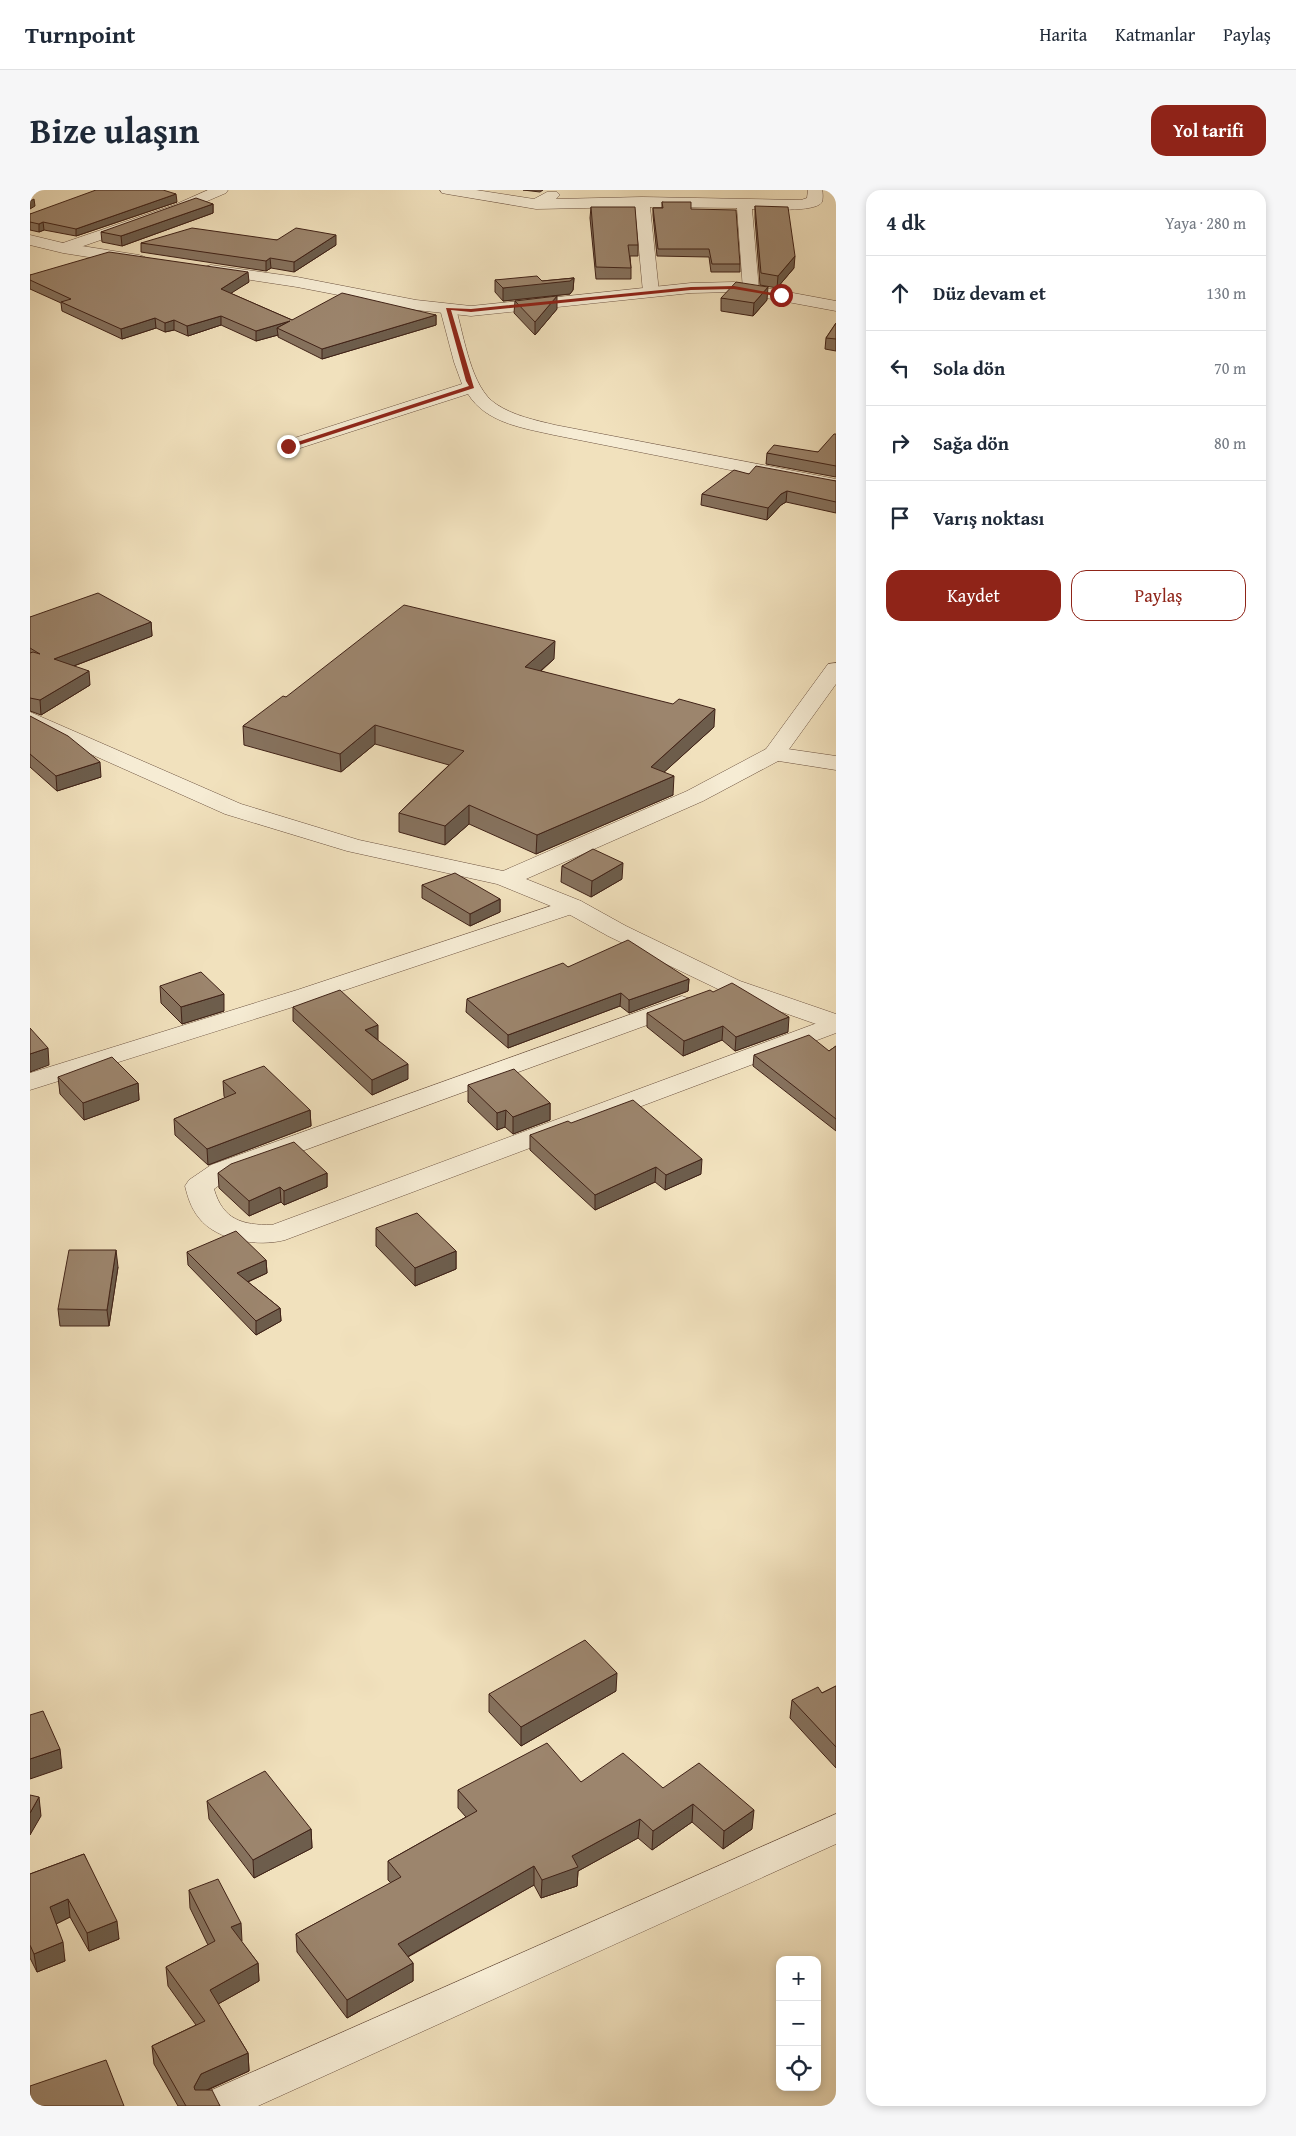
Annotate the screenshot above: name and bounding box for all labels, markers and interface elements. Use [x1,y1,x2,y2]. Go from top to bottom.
text: Turnpoint [25,17,135,52]
text: Harita [1040,21,1087,48]
text: Katmanlar [1115,21,1195,48]
text: Paylaş [1223,21,1271,48]
text: Bize ulaşın [30,105,200,156]
button: Yol tarifi [1151,105,1266,156]
text: 4 dk [886,207,926,238]
text: Yaya · 280 m [1165,211,1246,235]
icon: ahead [886,279,914,307]
text: Düz devam et [933,279,1046,307]
text: 130 m [1206,281,1246,305]
route start [770,284,793,307]
icon: left [886,354,914,382]
text: Sola dön [933,354,1005,382]
text: 70 m [1214,356,1246,380]
icon: right [886,429,914,457]
text: Sağa dön [933,429,1009,457]
text: 80 m [1214,431,1246,455]
route end [277,435,300,458]
icon: arrive [886,504,914,532]
text: Varış noktası [933,504,1044,532]
button: Kaydet [886,570,1061,621]
button: Paylaş [1071,570,1246,621]
map controls [776,1956,821,2091]
button: + [776,1956,821,2001]
button: − [776,2001,821,2046]
button: locate [776,2046,821,2091]

